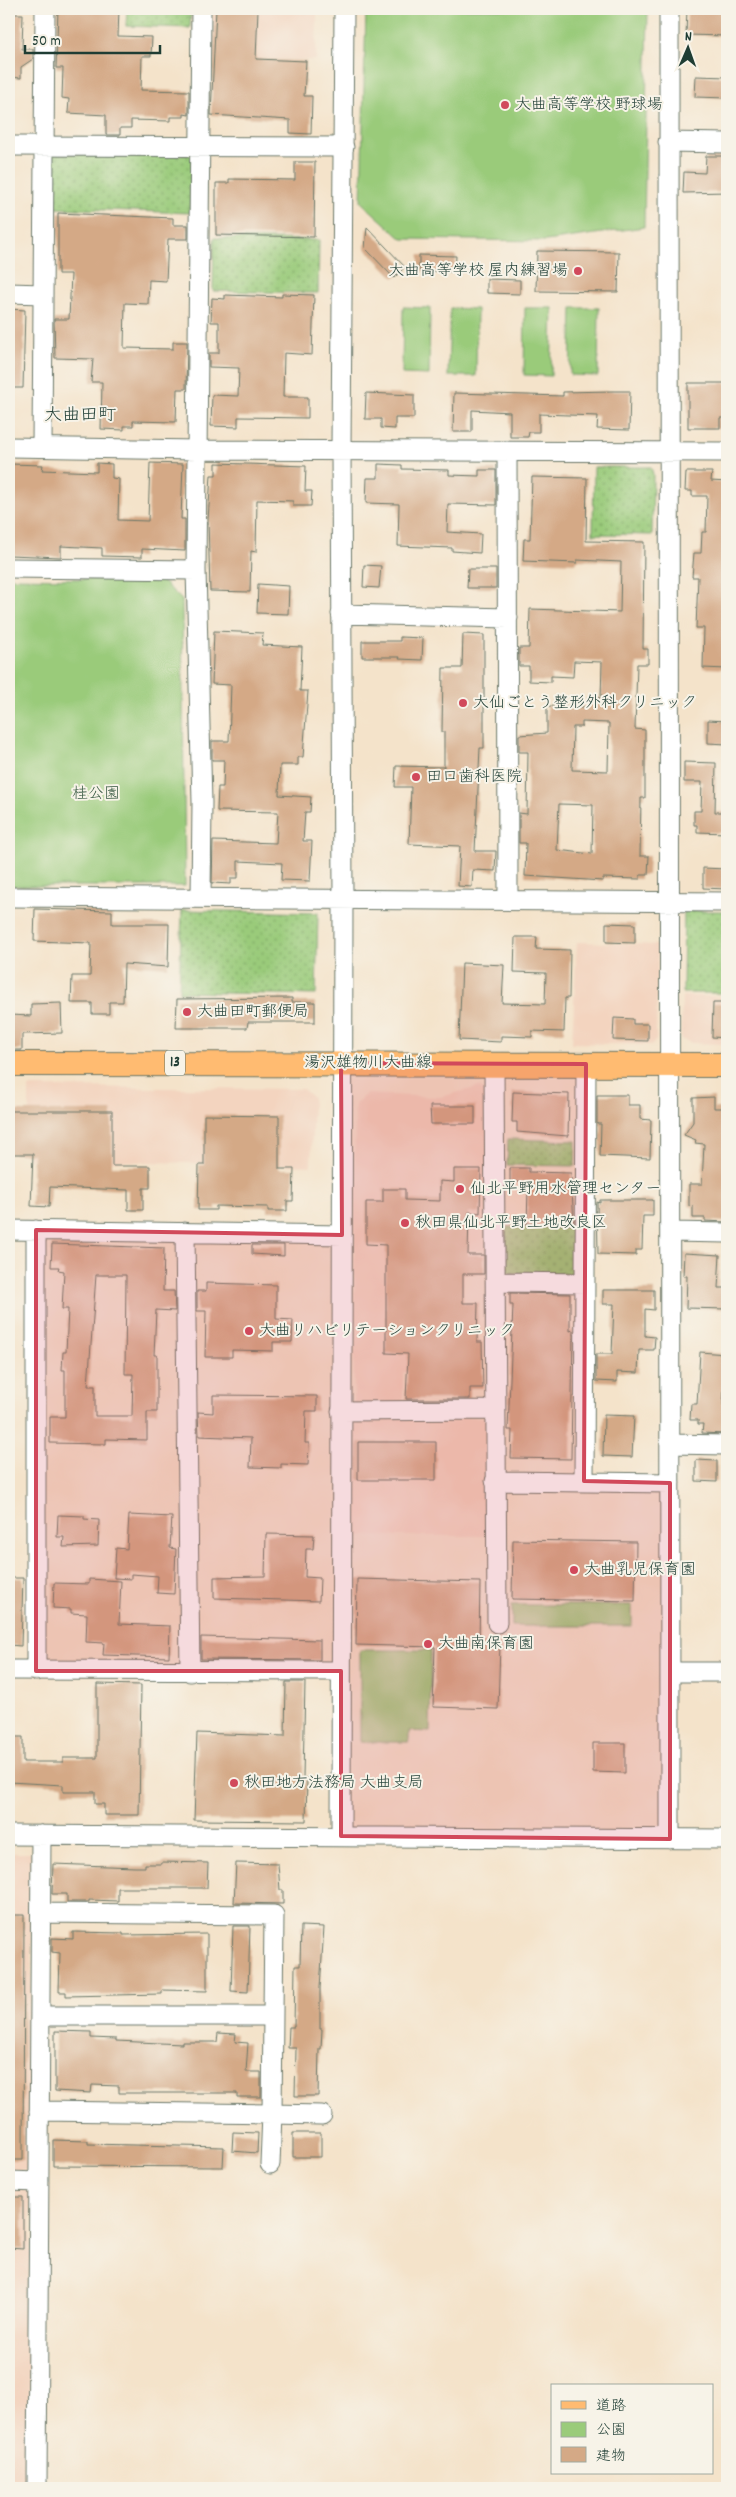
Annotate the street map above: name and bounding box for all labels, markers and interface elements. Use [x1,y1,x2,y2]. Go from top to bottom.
scale bar [25,22,160,54]
north arrow [664,22,714,72]
text: N [685,27,692,47]
text: 50 m [32,31,61,53]
place label: 大曲高等学校 野球場 [515,94,663,117]
marker: 大曲高等学校 野球場 [499,99,511,111]
place label: 大曲高等学校 屋内練習場 [388,260,568,283]
marker: 大曲高等学校 屋内練習場 [572,265,584,277]
district label: 大曲田町 [44,404,116,429]
place label: 大仙ごとう整形外科クリニック [473,692,697,715]
marker: 大仙ごとう整形外科クリニック [457,697,469,709]
place label: 田口歯科医院 [426,766,522,789]
marker: 田口歯科医院 [410,771,422,783]
park label: 桂公園 [72,783,120,806]
place label: 大曲田町郵便局 [197,1001,309,1024]
marker: 大曲田町郵便局 [181,1006,193,1018]
road number: 13 [165,1050,185,1076]
street label: 湯沢雄物川大曲線 [304,1052,432,1075]
place label: 仙北平野用水管理センター [470,1178,661,1201]
marker: 仙北平野用水管理センター [454,1183,466,1195]
place label: 秋田県仙北平野土地改良区 [415,1212,607,1235]
marker: 秋田県仙北平野土地改良区 [399,1217,411,1229]
place label: 大曲リハビリテーションクリニック [259,1320,515,1343]
marker: 大曲リハビリテーションクリニック [243,1325,255,1337]
place label: 大曲乳児保育園 [584,1559,696,1582]
marker: 大曲乳児保育園 [568,1564,580,1576]
place label: 大曲南保育園 [438,1633,534,1656]
marker: 大曲南保育園 [422,1638,434,1650]
place label: 秋田地方法務局 大曲支局 [244,1772,424,1795]
marker: 秋田地方法務局 大曲支局 [228,1777,240,1789]
legend [551,2384,714,2474]
text: 道路 [596,2396,626,2418]
text: 公園 [596,2420,626,2442]
text: 建物 [596,2446,626,2468]

